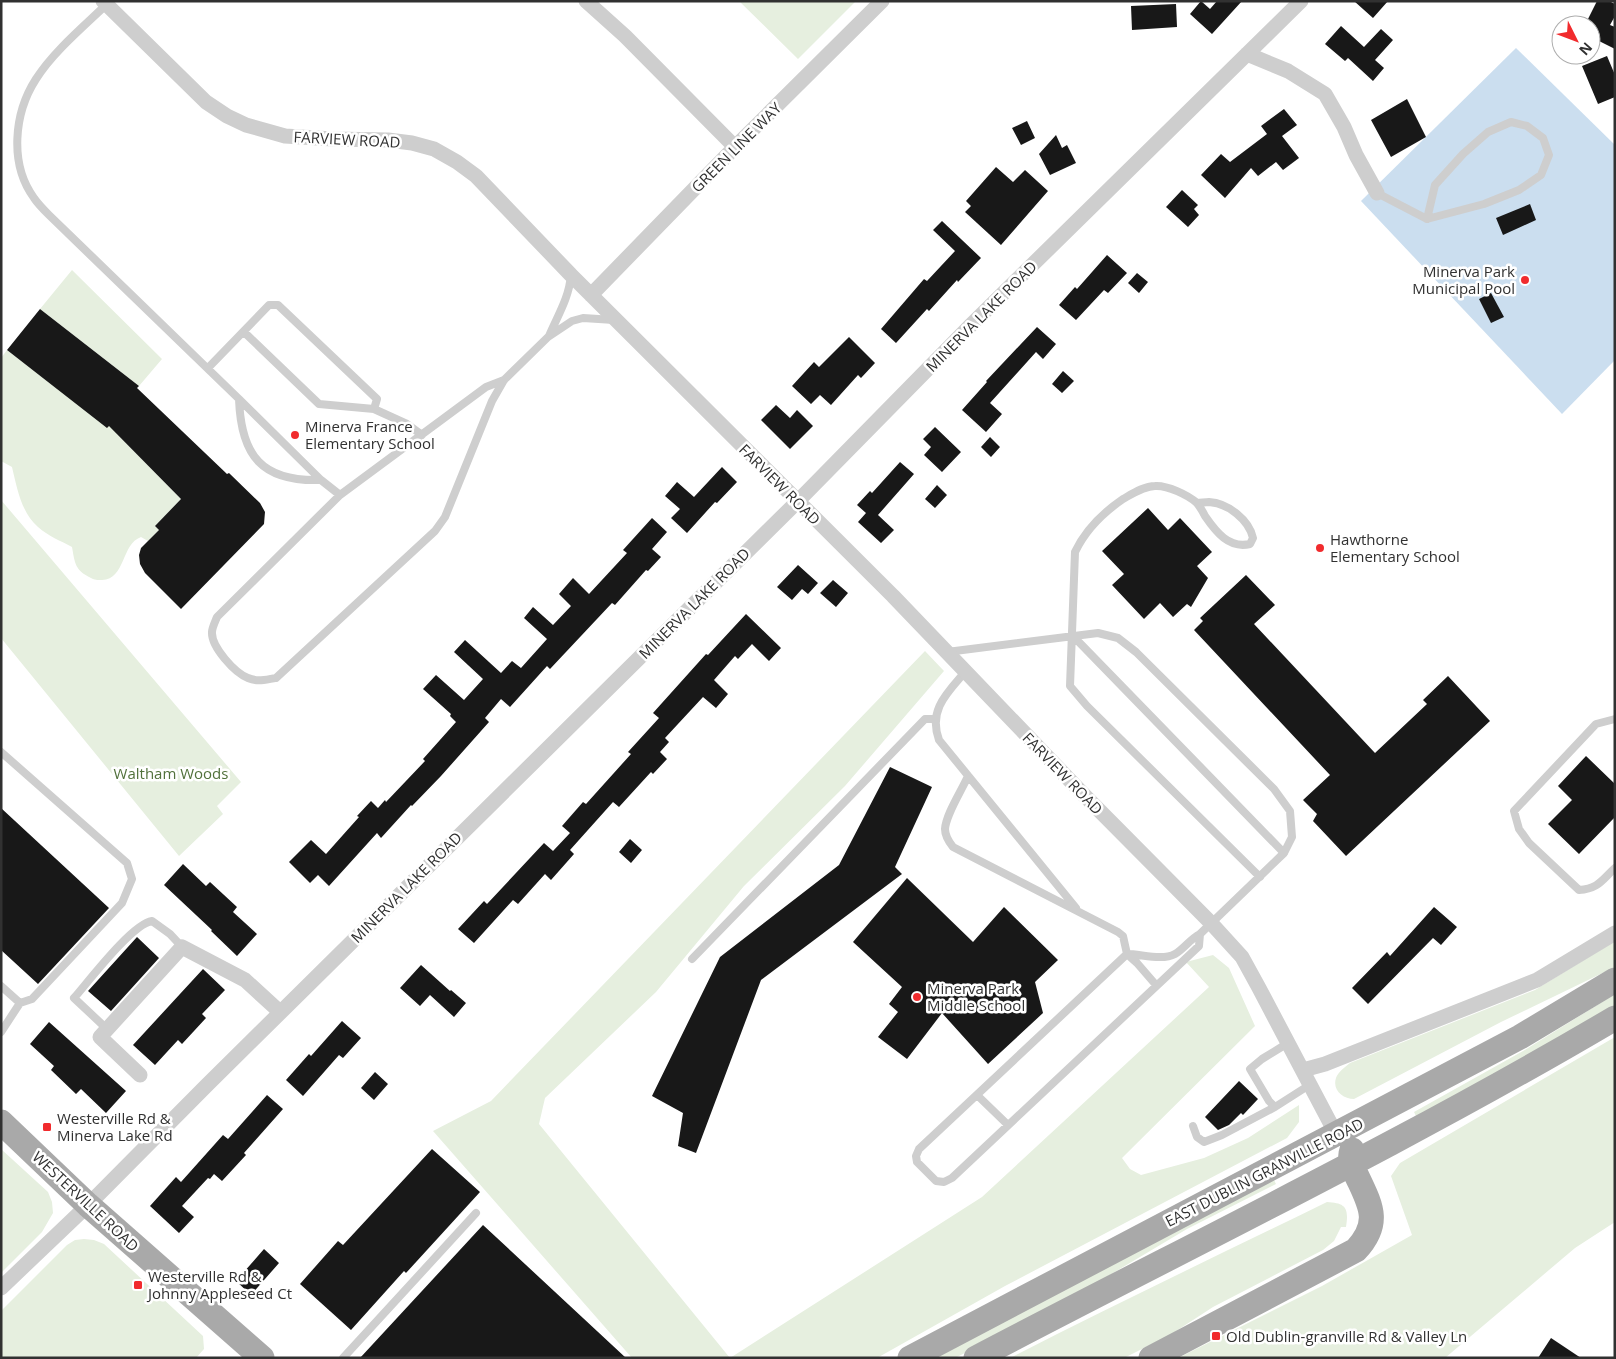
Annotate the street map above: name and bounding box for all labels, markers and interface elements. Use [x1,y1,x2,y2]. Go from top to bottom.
north arrow [1551,15,1601,65]
text: N [1575,38,1597,60]
street label: GREEN LINE WAY [687,97,786,196]
street label: FARVIEW ROAD [293,126,401,152]
street label: MINERVA LAKE ROAD [921,256,1041,376]
place label: Minerva Park Municipal Pool [1412,261,1515,298]
marker: Minerva Park Municipal Pool [1519,274,1531,286]
place label: Minerva France Elementary School [305,416,435,453]
marker: Minerva France Elementary School [289,429,301,441]
street label: FARVIEW ROAD [735,439,825,529]
place label: Hawthorne Elementary School [1330,529,1460,566]
marker: Hawthorne Elementary School [1314,542,1326,554]
street label: MINERVA LAKE ROAD [634,543,754,663]
street label: FARVIEW ROAD [1019,728,1107,818]
park label: Waltham Woods [114,763,228,783]
street label: MINERVA LAKE ROAD [346,827,466,947]
place label: Minerva Park Middle School [927,978,1025,1015]
marker: Minerva Park Middle School [911,991,923,1003]
place label: Westerville Rd & Minerva Lake Rd [57,1108,173,1145]
street label: EAST DUBLIN GRANVILLE ROAD [1161,1113,1367,1231]
marker: Westerville Rd & Minerva Lake Rd [41,1121,53,1133]
street label: WESTERVILLE ROAD [28,1146,144,1256]
place label: Westerville Rd & Johnny Appleseed Ct [146,1266,292,1303]
marker: Westerville Rd & Johnny Appleseed Ct [132,1279,144,1291]
place label: Old Dublin-granville Rd & Valley Ln [1226,1326,1467,1346]
marker: Old Dublin-granville Rd & Valley Ln [1210,1330,1222,1342]

